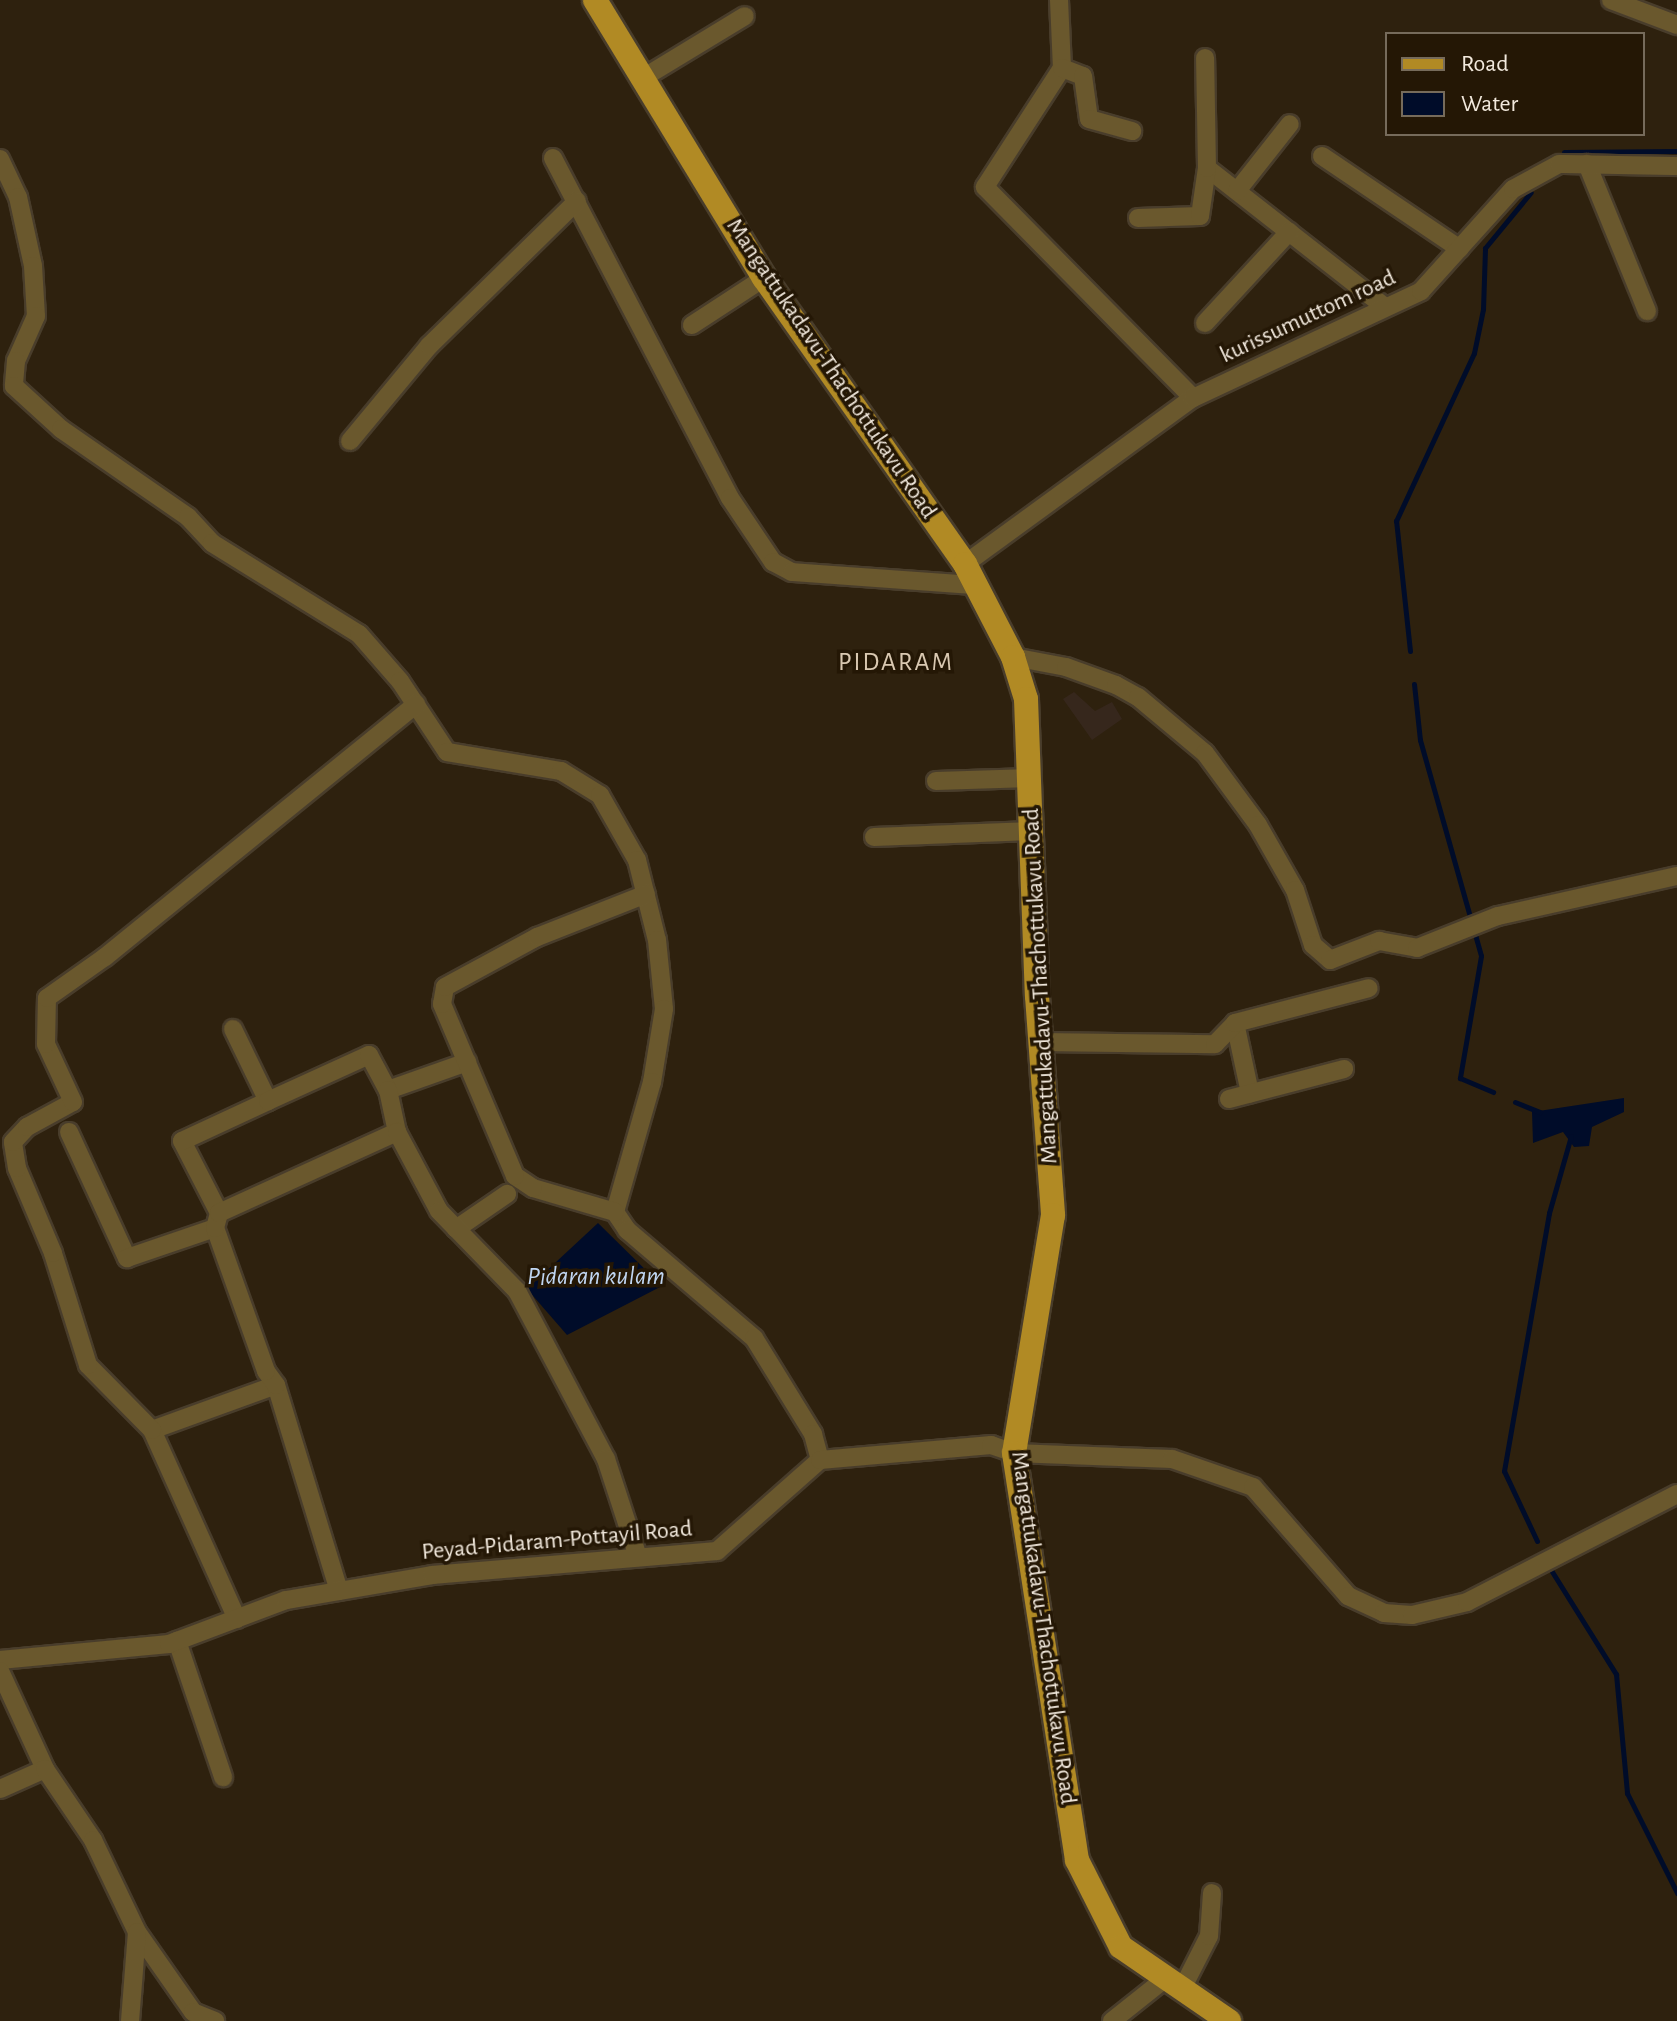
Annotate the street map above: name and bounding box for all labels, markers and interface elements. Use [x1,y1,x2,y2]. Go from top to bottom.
legend [1385,32,1645,136]
text: Road [1461,52,1509,76]
text: Water [1461,92,1518,116]
street label: Mangattukadavu-Thachottukavu Road [719,213,943,525]
street label: kurissumuttom road [1216,264,1400,370]
district label: PIDARAM [838,647,954,679]
street label: Mangattukadavu-Thachottukavu Road [1017,807,1065,1165]
water label: Pidaran kulam [527,1261,665,1293]
street label: Mangattukadavu-Thachottukavu Road [1004,1450,1082,1806]
street label: Peyad-Pidaram-Pottayil Road [421,1515,693,1567]

